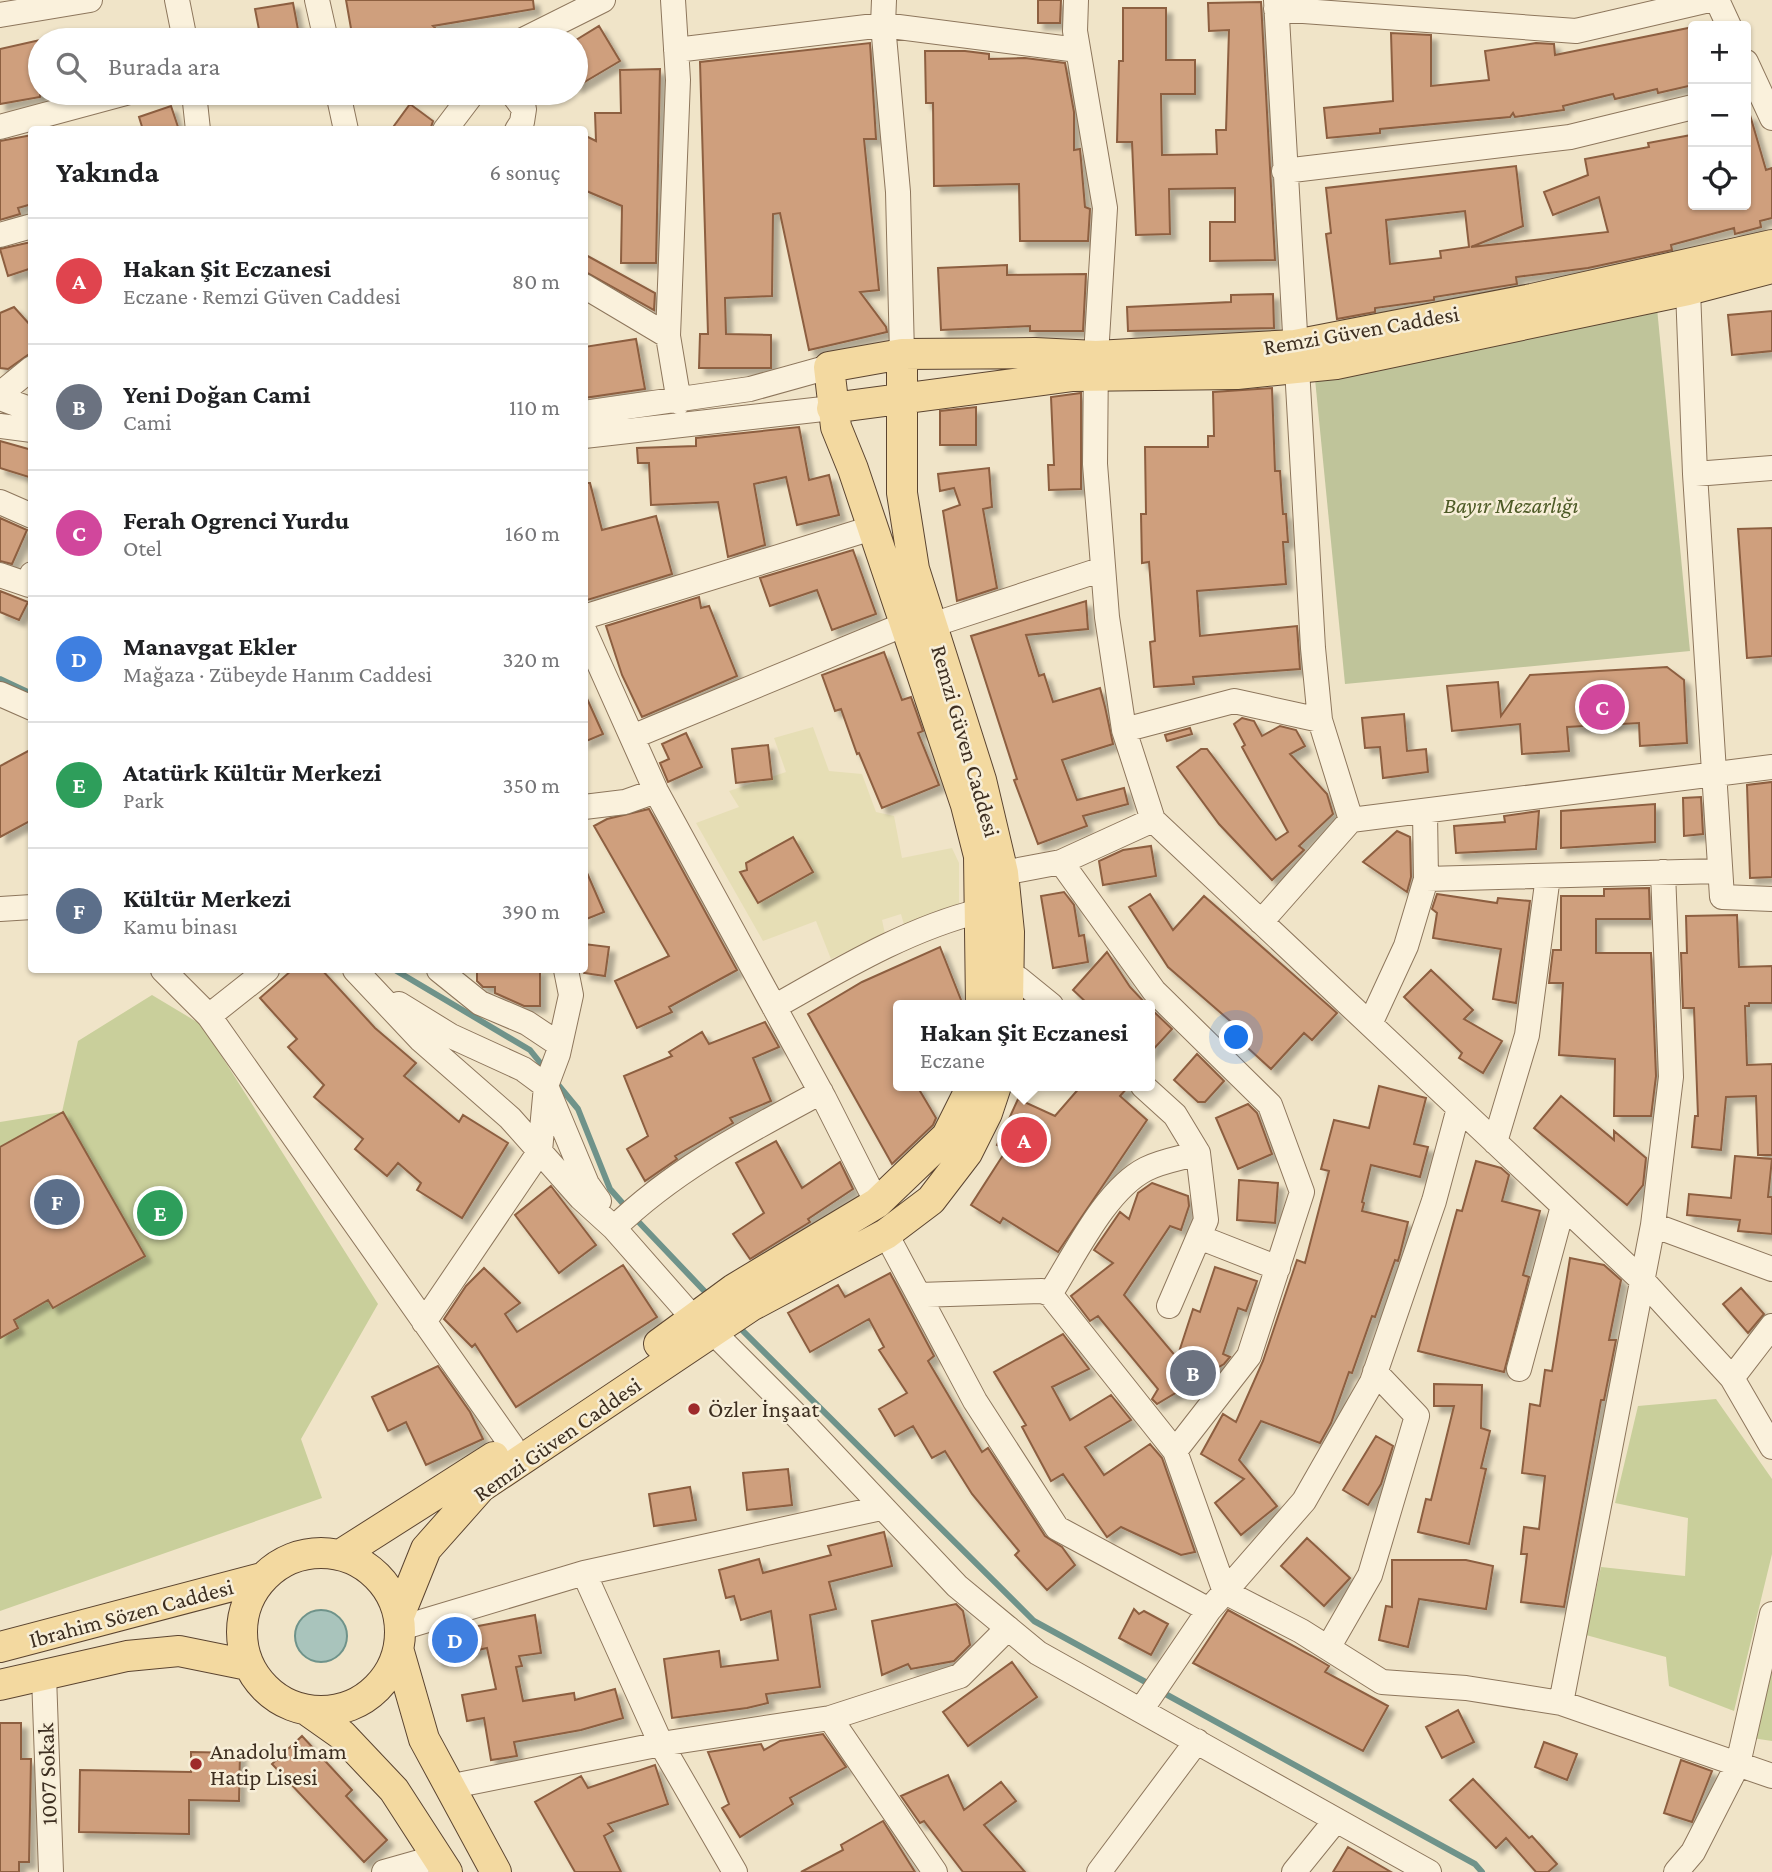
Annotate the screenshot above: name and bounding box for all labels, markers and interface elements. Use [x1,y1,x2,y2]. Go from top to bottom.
map controls [1688,21,1751,210]
button: + [1688,21,1751,84]
search box [28,28,588,105]
icon: search [52,48,90,86]
text: Burada ara [108,52,220,81]
button: − [1688,84,1751,147]
button: locate [1688,147,1751,210]
text: Yakında [56,155,159,188]
text: 6 sonuç [489,159,560,185]
text: Hakan Şit Eczanesi [123,254,331,283]
text: A [72,268,86,294]
text: 80 m [512,268,560,294]
text: Eczane · Remzi Güven Caddesi [123,283,401,309]
street label: Remzi Güven Caddesi [1261,300,1461,360]
text: Yeni Doğan Cami [123,380,310,409]
text: B [72,394,86,420]
text: 110 m [509,394,560,420]
text: Cami [123,409,172,435]
park label: Bayır Mezarlığı [1443,492,1579,518]
text: Ferah Ogrenci Yurdu [123,506,349,535]
text: C [72,520,86,546]
text: 160 m [505,520,560,546]
text: Otel [123,535,162,561]
text: Manavgat Ekler [123,632,297,661]
street label: Remzi Güven Caddesi [926,642,1006,840]
text: D [71,646,87,672]
text: 320 m [502,646,560,672]
text: Mağaza · Zübeyde Hanım Caddesi [123,661,432,687]
pin: C [1579,681,1625,733]
text: Atatürk Kültür Merkezi [123,758,382,787]
text: E [72,772,86,798]
text: 350 m [502,772,560,798]
text: Park [123,787,164,813]
text: Kültür Merkezi [123,884,291,913]
text: F [73,898,85,924]
text: 390 m [502,898,560,924]
text: Kamu binası [123,913,238,939]
popup [893,1000,1155,1091]
text: Hakan Şit Eczanesi [920,1018,1128,1047]
your location [1219,1020,1253,1054]
text: Eczane [920,1047,985,1073]
pin: A [1001,1114,1047,1166]
pin: F [34,1176,80,1228]
pin: E [137,1187,183,1239]
pin: B [1170,1347,1216,1399]
street label: Remzi Güven Caddesi [468,1371,646,1507]
place label: Özler İnşaat [708,1396,819,1422]
marker: Özler İnşaat [686,1401,702,1417]
street label: Ibrahim Sözen Caddesi [26,1573,236,1653]
pin: D [432,1614,478,1666]
street label: 1007 Sokak [32,1722,62,1826]
place label: Anadolu İmam Hatip Lisesi [210,1738,347,1790]
marker: Anadolu İmam Hatip Lisesi [188,1756,204,1772]

